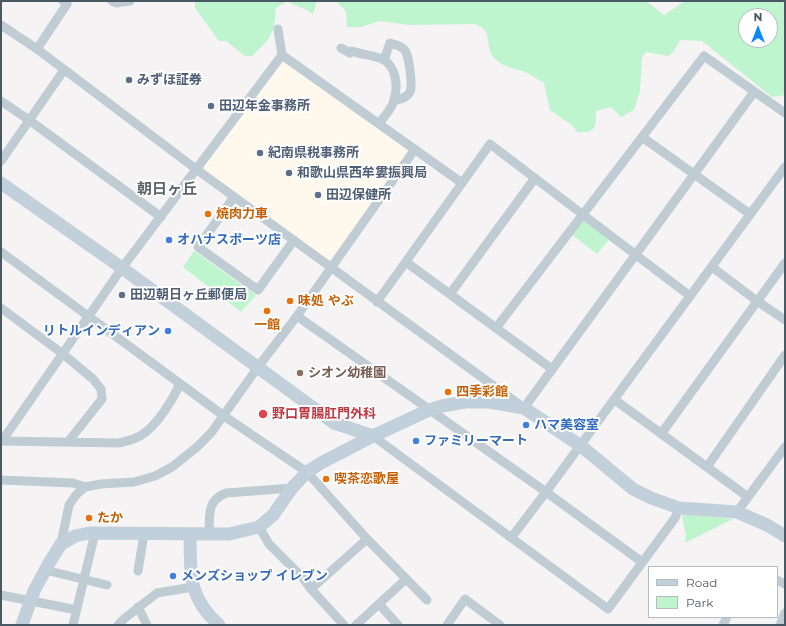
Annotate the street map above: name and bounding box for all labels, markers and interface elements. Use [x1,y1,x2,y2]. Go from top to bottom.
north arrow [738,8,778,48]
text: N [754,10,762,24]
place label: みずほ証券 [137,72,202,88]
marker: みずほ証券 [124,75,134,85]
place label: 田辺年金事務所 [219,98,310,114]
marker: 田辺年金事務所 [206,101,216,111]
place label: 紀南県税事務所 [268,145,359,161]
marker: 紀南県税事務所 [255,148,265,158]
place label: 和歌山県西牟婁振興局 [297,165,427,181]
marker: 和歌山県西牟婁振興局 [284,168,294,178]
district label: 朝日ヶ丘 [137,181,197,199]
place label: 田辺保健所 [326,187,391,203]
marker: 田辺保健所 [313,190,323,200]
place label: 焼肉力車 [216,206,268,222]
marker: 焼肉力車 [203,209,213,219]
place label: オハナスポーツ店 [177,232,281,248]
marker: オハナスポーツ店 [164,235,174,245]
place label: 田辺朝日ヶ丘郵便局 [130,287,247,303]
marker: 田辺朝日ヶ丘郵便局 [117,290,127,300]
place label: 味処 やぶ [298,293,354,309]
marker: 味処 やぶ [285,296,295,306]
marker: 一館 [262,306,272,316]
place label: 一館 [254,317,280,333]
place label: リトルインディアン [43,323,160,339]
marker: リトルインディアン [163,326,173,336]
place label: シオン幼稚園 [308,365,386,381]
marker: シオン幼稚園 [295,368,305,378]
place label: 四季彩館 [456,384,508,400]
marker: 四季彩館 [443,387,453,397]
place label: 野口胃腸肛門外科 [272,406,376,422]
marker: 野口胃腸肛門外科 [257,408,269,420]
place label: ハマ美容室 [534,417,599,433]
marker: ハマ美容室 [521,420,531,430]
place label: ファミリーマート [424,433,528,449]
marker: ファミリーマート [411,436,421,446]
place label: 喫茶恋歌屋 [334,471,399,487]
marker: 喫茶恋歌屋 [321,474,331,484]
place label: たか [97,510,123,526]
marker: たか [84,513,94,523]
legend [648,566,778,618]
place label: メンズショップ イレブン [181,568,328,584]
marker: メンズショップ イレブン [168,571,178,581]
text: Road [686,575,717,590]
text: Park [686,595,713,610]

